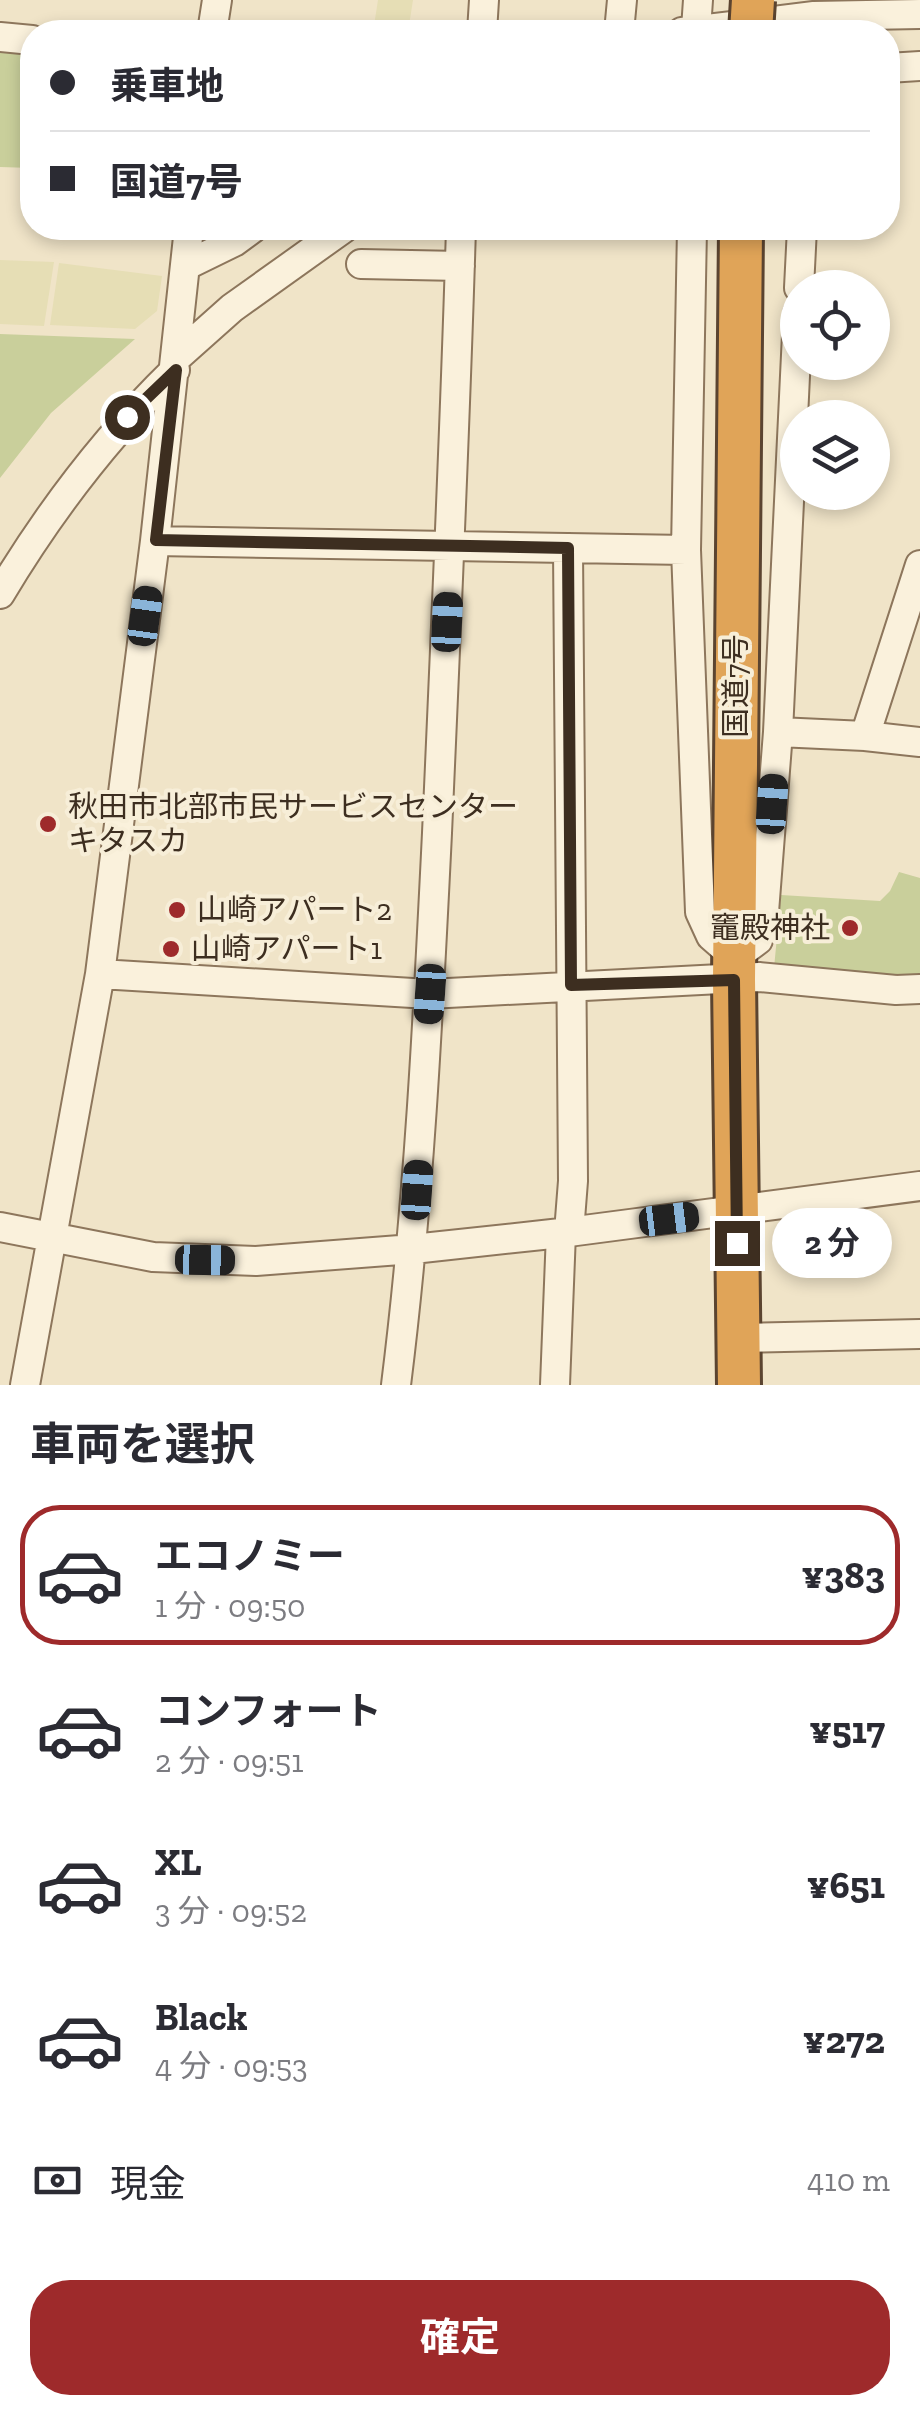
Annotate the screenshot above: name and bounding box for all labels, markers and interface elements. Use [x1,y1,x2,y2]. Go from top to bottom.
text: 乗車地 [110,63,224,109]
text: 国道7号 [110,159,243,205]
map controls [780,270,890,510]
button: locate [780,270,890,380]
route start [105,395,150,440]
button: layers [780,400,890,510]
car [126,584,164,648]
car [430,591,464,653]
street label: 国道7号 [718,634,754,738]
car [755,773,789,835]
place label: 秋田市北部市民サービスセンター キタスカ [68,789,518,859]
marker: 秋田市北部市民サービスセンター キタスカ [37,813,59,835]
place label: 山崎アパート2 [197,892,392,928]
marker: 山崎アパート2 [166,899,188,921]
place label: 竈殿神社 [710,910,830,946]
marker: 竈殿神社 [839,917,861,939]
place label: 山崎アパート1 [191,931,382,967]
marker: 山崎アパート1 [160,938,182,960]
car [413,963,447,1025]
car [400,1159,434,1221]
car [637,1200,701,1238]
callout: 2 分 [772,1208,892,1278]
route end [715,1221,760,1266]
text: 2 分 [804,1224,860,1262]
car [175,1244,235,1276]
text: 車両を選択 [30,1418,255,1472]
icon: car [35,1530,125,1620]
text: エコノミー [155,1533,345,1579]
text: ¥383 [801,1552,885,1598]
text: 1 分 · 09:50 [155,1587,306,1625]
icon: car [35,1685,125,1775]
text: コンフォート [155,1688,382,1734]
text: ¥517 [809,1707,885,1753]
text: 2 分 · 09:51 [155,1742,304,1780]
text: XL [155,1839,202,1885]
icon: car [35,1840,125,1930]
text: ¥651 [807,1862,885,1908]
text: 3 分 · 09:52 [155,1892,307,1930]
text: Black [155,1994,248,2040]
icon: car [35,1995,125,2085]
text: ¥272 [803,2017,885,2063]
text: 4 分 · 09:53 [155,2047,308,2085]
icon: cash [30,2153,85,2208]
text: 現金 [110,2161,186,2207]
text: 410 m [807,2161,890,2199]
button: 確定 [30,2280,890,2395]

